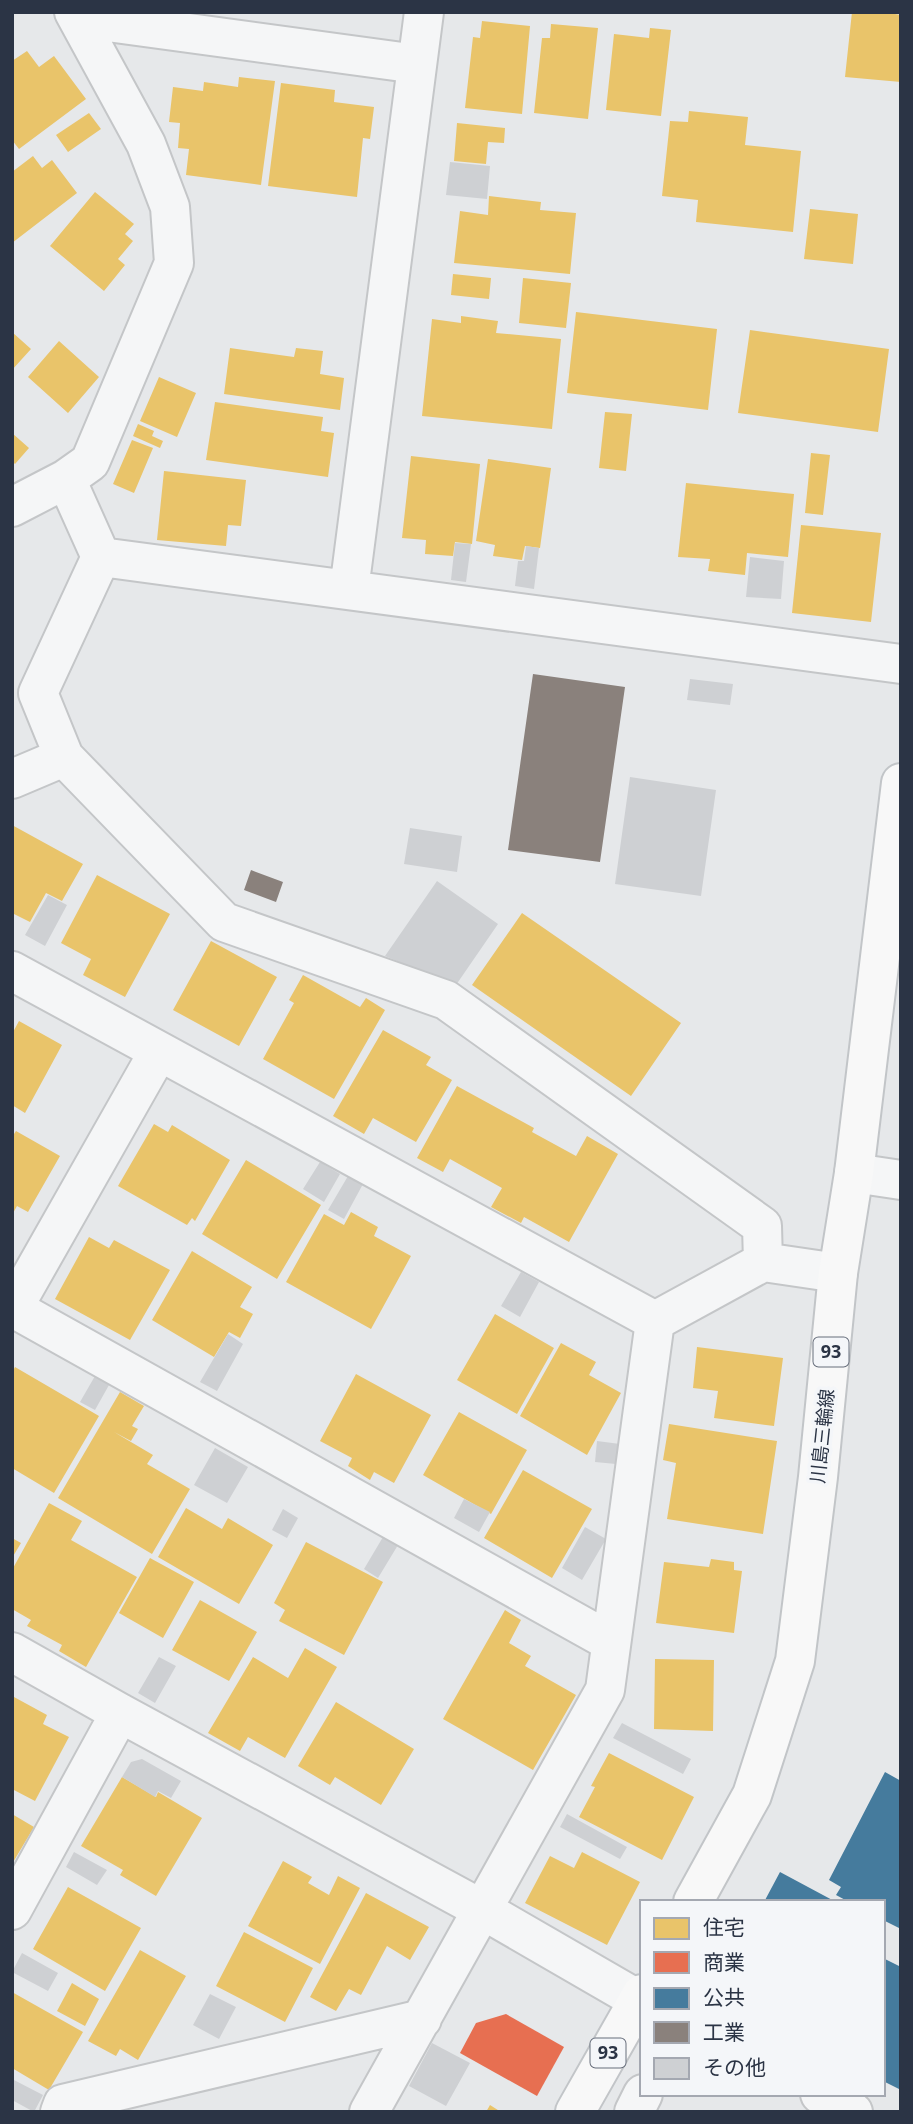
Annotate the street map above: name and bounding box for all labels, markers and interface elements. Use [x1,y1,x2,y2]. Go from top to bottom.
road number: 93 [814,1338,848,1366]
street label: 川島三輪線 [804,1387,840,1485]
legend [640,1900,885,2096]
text: 住宅 [703,1913,745,1941]
text: 商業 [703,1948,745,1976]
text: 公共 [703,1983,745,2011]
text: 工業 [703,2018,745,2046]
road number: 93 [590,2038,626,2068]
text: その他 [703,2053,766,2081]

